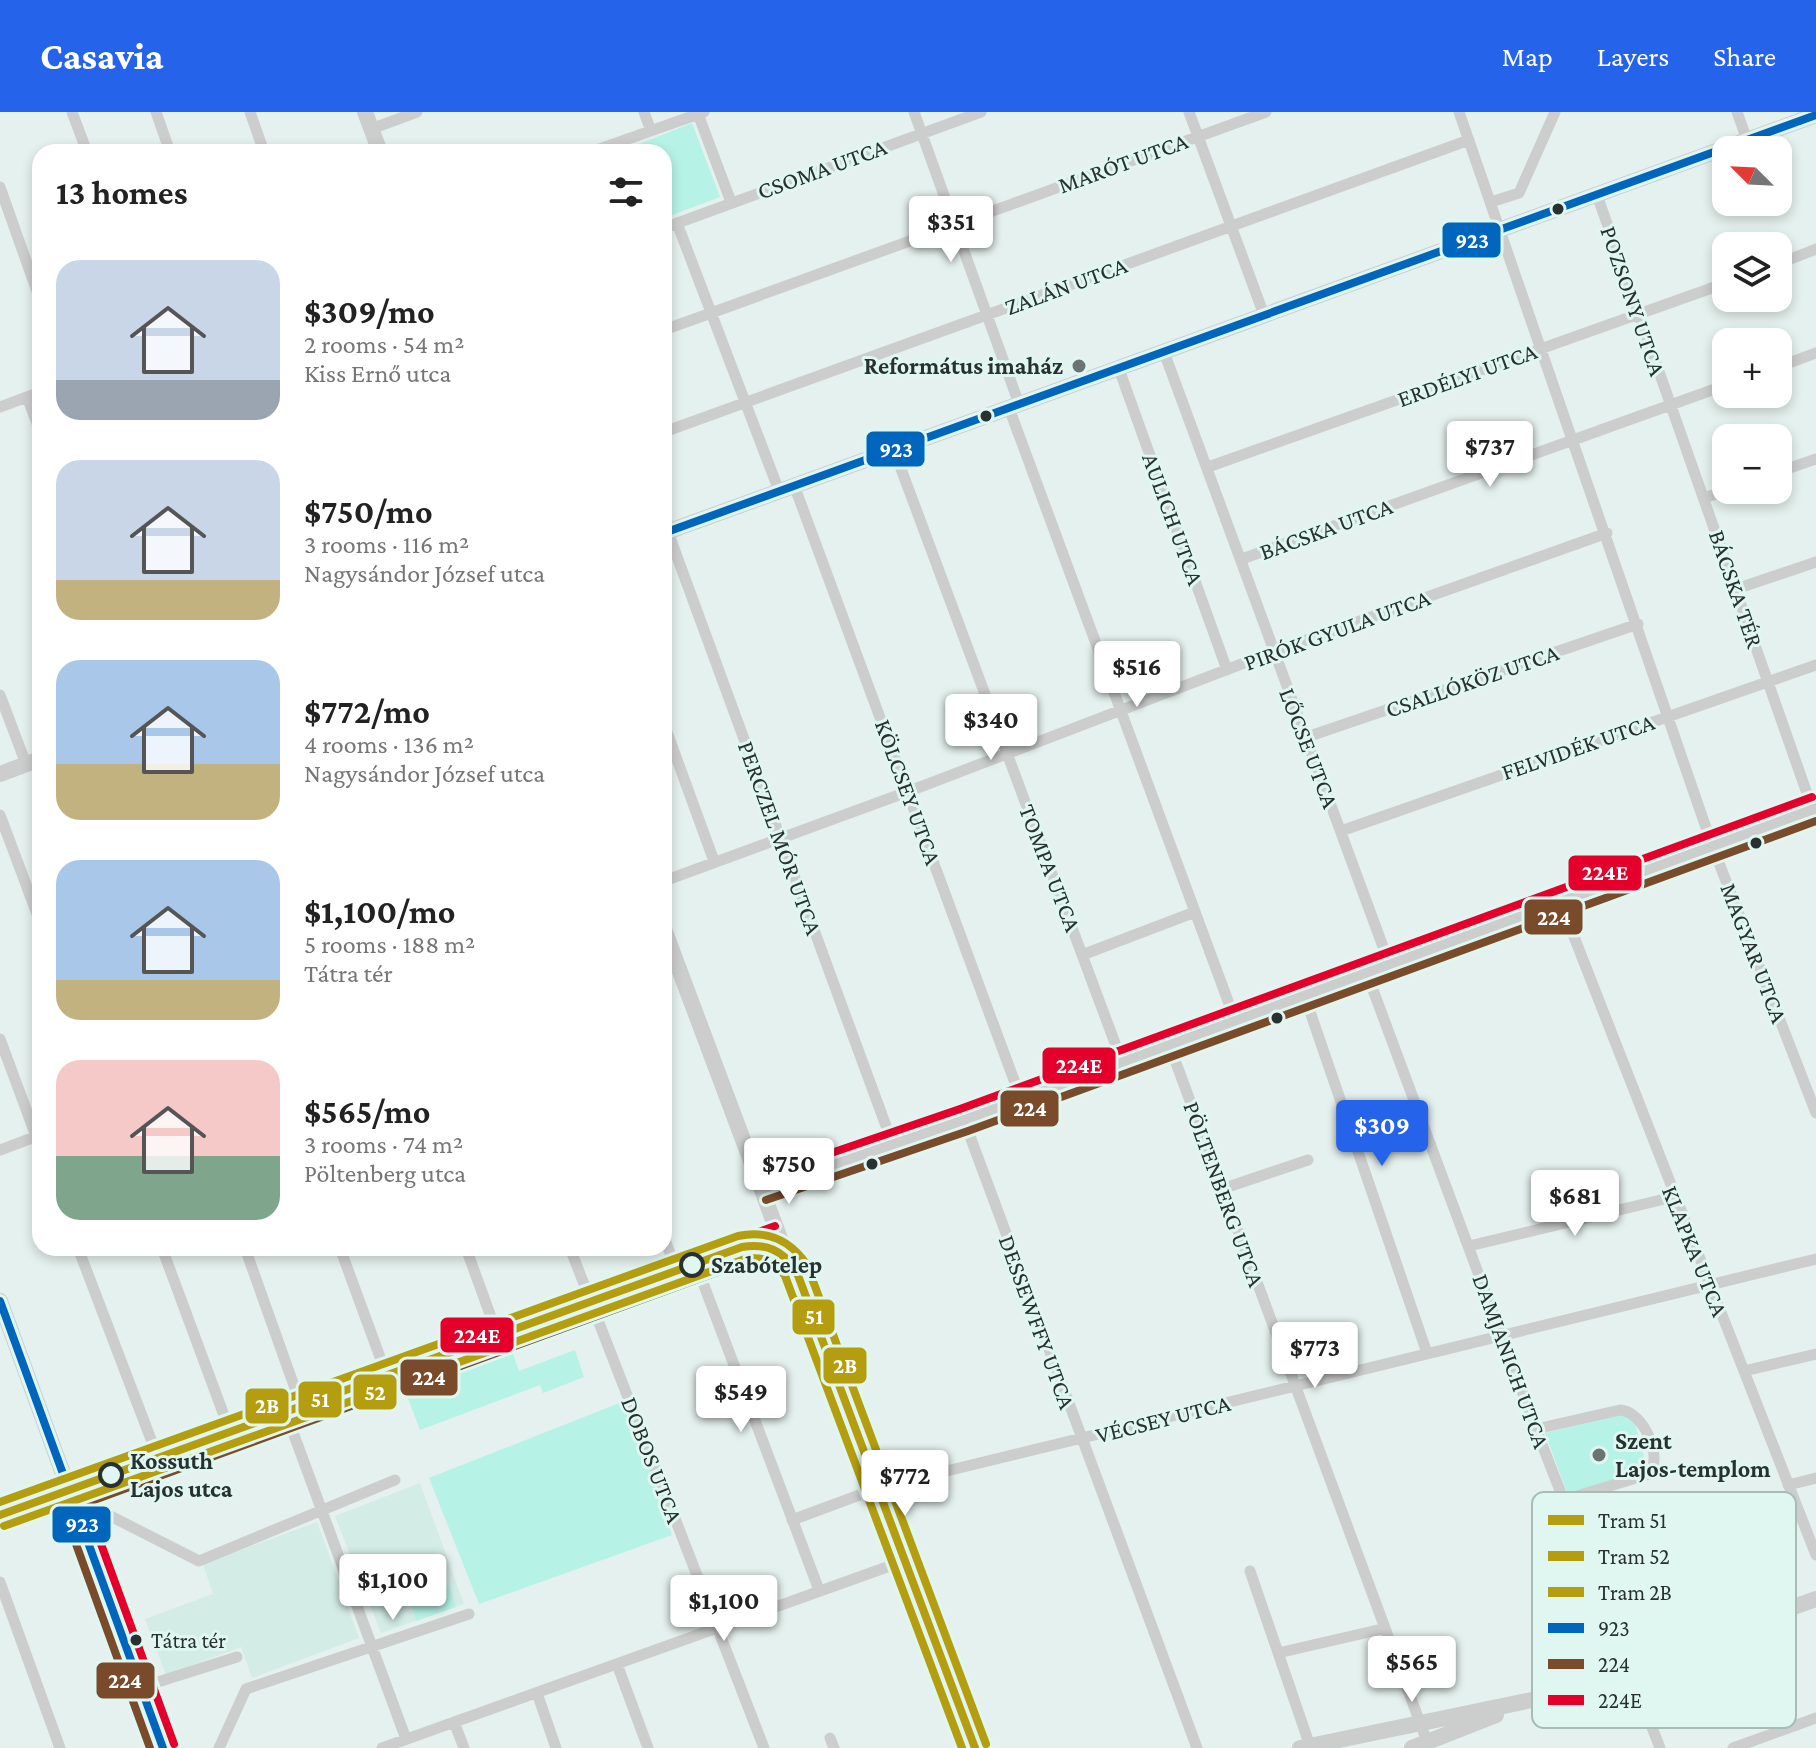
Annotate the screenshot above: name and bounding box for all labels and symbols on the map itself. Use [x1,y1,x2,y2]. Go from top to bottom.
street label: MARÓT UTCA [1054,126,1192,198]
street label: CSOMA UTCA [754,133,890,204]
north arrow [1712,136,1792,216]
pin: $351 [904,196,998,264]
unlabelled marker [1550,201,1566,217]
line badge: 923 [1441,221,1502,259]
street label: POZSONY UTCA [1595,222,1672,380]
text: 923 [1455,228,1489,253]
street label: ZALÁN UTCA [1001,251,1131,320]
street label: ERDÉLYI UTCA [1393,337,1541,412]
place label: Református imaház [864,352,1063,379]
marker: Református imaház [1070,357,1088,375]
unlabelled marker [978,408,994,424]
pin: $737 [1443,421,1537,489]
line badge: 923 [865,430,926,468]
text: 923 [879,437,913,462]
street label: AULICH UTCA [1137,449,1210,589]
street label: BÁCSKA UTCA [1256,492,1396,565]
street label: BÁCSKA TÉR [1704,526,1769,652]
street label: PIRÓK GYULA UTCA [1240,583,1434,676]
street label: CSALLÓKÖZ UTCA [1382,638,1562,723]
pin: $516 [1090,641,1184,709]
street label: LŐCSE UTCA [1274,684,1345,812]
pin: $340 [944,694,1038,762]
street label: FELVIDÉK UTCA [1498,708,1658,785]
street label: KÖLCSEY UTCA [870,715,947,869]
street label: PERCZEL MÓR UTCA [733,737,828,939]
street label: TOMPA UTCA [1014,800,1087,936]
unlabelled marker [1748,835,1764,851]
line badge: 224E [1567,854,1643,892]
text: 224E [1582,860,1629,885]
street label: MAGYAR UTCA [1715,879,1794,1027]
line badge: 224 [1523,898,1584,936]
text: 224 [1537,905,1571,930]
unlabelled marker [1269,1010,1285,1026]
line badge: 224E [1041,1046,1117,1085]
text: 224E [1056,1053,1103,1078]
line badge: 224 [999,1089,1060,1128]
text: 224 [1013,1096,1047,1121]
street label: PÖLTENBERG UTCA [1178,1097,1271,1291]
pin: $309 [1335,1100,1429,1168]
pin: $750 [742,1138,836,1206]
unlabelled marker [864,1156,880,1172]
pin: $681 [1528,1170,1622,1238]
street label: KLAPKA UTCA [1657,1181,1734,1321]
street label: DESSEWFFY UTCA [993,1231,1082,1413]
place label: Szabótelep [711,1251,822,1278]
marker: Szabótelep [680,1253,704,1277]
street label: DAMJANICH UTCA [1467,1270,1556,1452]
line badge: 51 [791,1298,836,1336]
text: 51 [805,1304,823,1329]
line badge: 224E [439,1316,515,1354]
pin: $773 [1268,1322,1362,1390]
text: 224E [454,1323,501,1348]
line badge: 2B [822,1346,868,1385]
text: 2B [833,1353,857,1378]
line badge: 224 [399,1358,459,1397]
text: 224 [412,1365,446,1390]
pin: $549 [694,1366,788,1434]
line badge: 52 [352,1373,398,1411]
line badge: 51 [297,1380,343,1419]
text: 52 [364,1380,386,1405]
line badge: 2B [244,1387,290,1425]
text: 51 [311,1387,329,1412]
street label: VÉCSEY UTCA [1093,1389,1233,1448]
text: 2B [255,1393,279,1418]
street label: DOBOS UTCA [616,1393,689,1527]
place label: Szent Lajos-templom [1615,1427,1771,1483]
marker: Szent Lajos-templom [1590,1446,1608,1464]
place label: Kossuth Lajos utca [130,1447,233,1503]
pin: $772 [858,1450,952,1518]
marker: Kossuth Lajos utca [99,1463,123,1487]
legend [1532,1492,1796,1728]
line badge: 923 [51,1505,112,1544]
text: Tram 51 [1598,1508,1667,1533]
text: 923 [65,1512,99,1537]
text: Tram 52 [1598,1544,1670,1569]
pin: $1,100 [328,1554,458,1622]
pin: $1,100 [659,1575,789,1643]
text: Tram 2B [1598,1580,1672,1605]
text: 923 [1598,1616,1630,1641]
place label: Tátra tér [151,1628,226,1653]
marker: Tátra tér [128,1632,144,1648]
pin: $565 [1365,1636,1459,1704]
text: 224 [1598,1652,1630,1677]
line badge: 224 [95,1661,156,1700]
text: 224 [108,1668,142,1693]
text: 224E [1598,1688,1642,1713]

